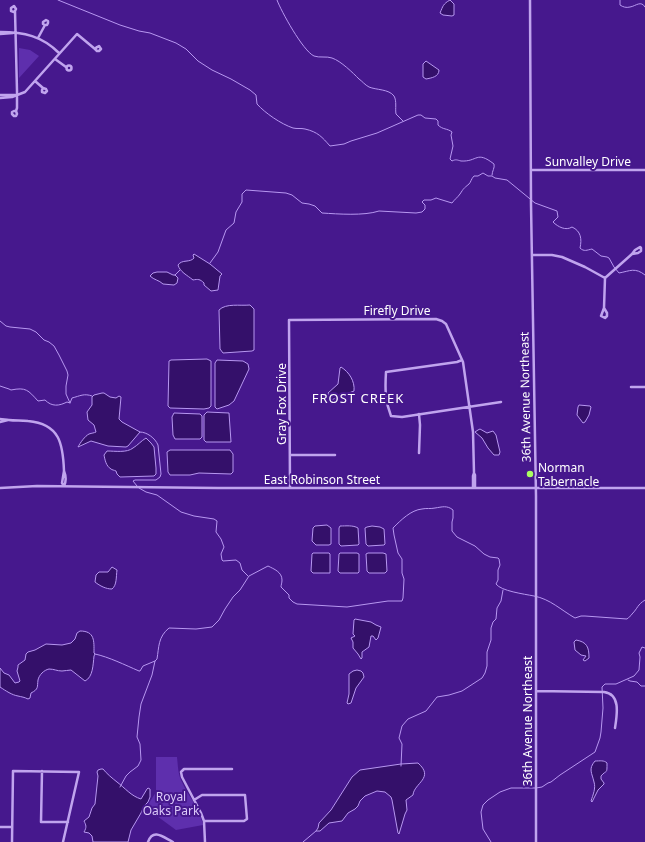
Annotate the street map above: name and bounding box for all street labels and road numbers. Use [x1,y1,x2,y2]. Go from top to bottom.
street label: Sunvalley Drive [545,153,631,170]
street label: Firefly Drive [364,302,431,319]
street label: 36th Avenue Northeast [515,331,535,462]
street label: Gray Fox Drive [273,363,290,445]
street label: East Robinson Street [264,471,381,488]
street label: 36th Avenue Northeast [519,655,536,786]

